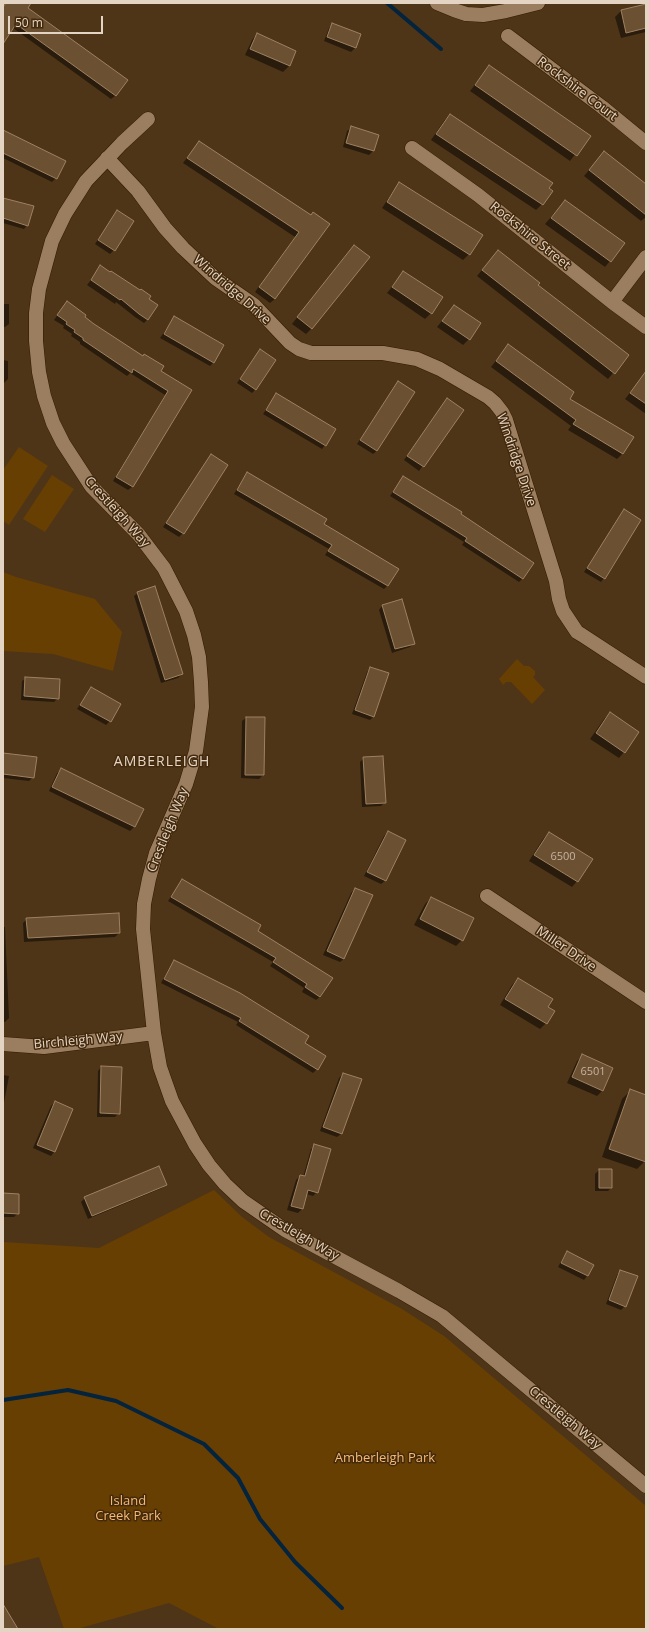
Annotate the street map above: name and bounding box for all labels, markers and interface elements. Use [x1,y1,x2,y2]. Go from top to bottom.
scale bar [10,8,105,34]
text: 50 m [15,14,43,31]
street label: Rockshire Court [534,54,620,124]
street label: Rockshire Street [487,199,573,273]
street label: Windridge Drive [190,252,274,328]
street label: Windridge Drive [493,411,539,509]
street label: Crestleigh Way [81,473,153,551]
district label: AMBERLEIGH [114,754,210,770]
street label: Crestleigh Way [144,786,192,874]
house number: 6500 [550,850,576,864]
street label: Miller Drive [533,923,599,975]
street label: Birchleigh Way [33,1029,123,1053]
house number: 6501 [580,1065,606,1079]
street label: Crestleigh Way [256,1206,342,1264]
street label: Crestleigh Way [526,1383,604,1453]
park label: Amberleigh Park [335,1450,435,1466]
park label: Island Creek Park [95,1493,161,1524]

